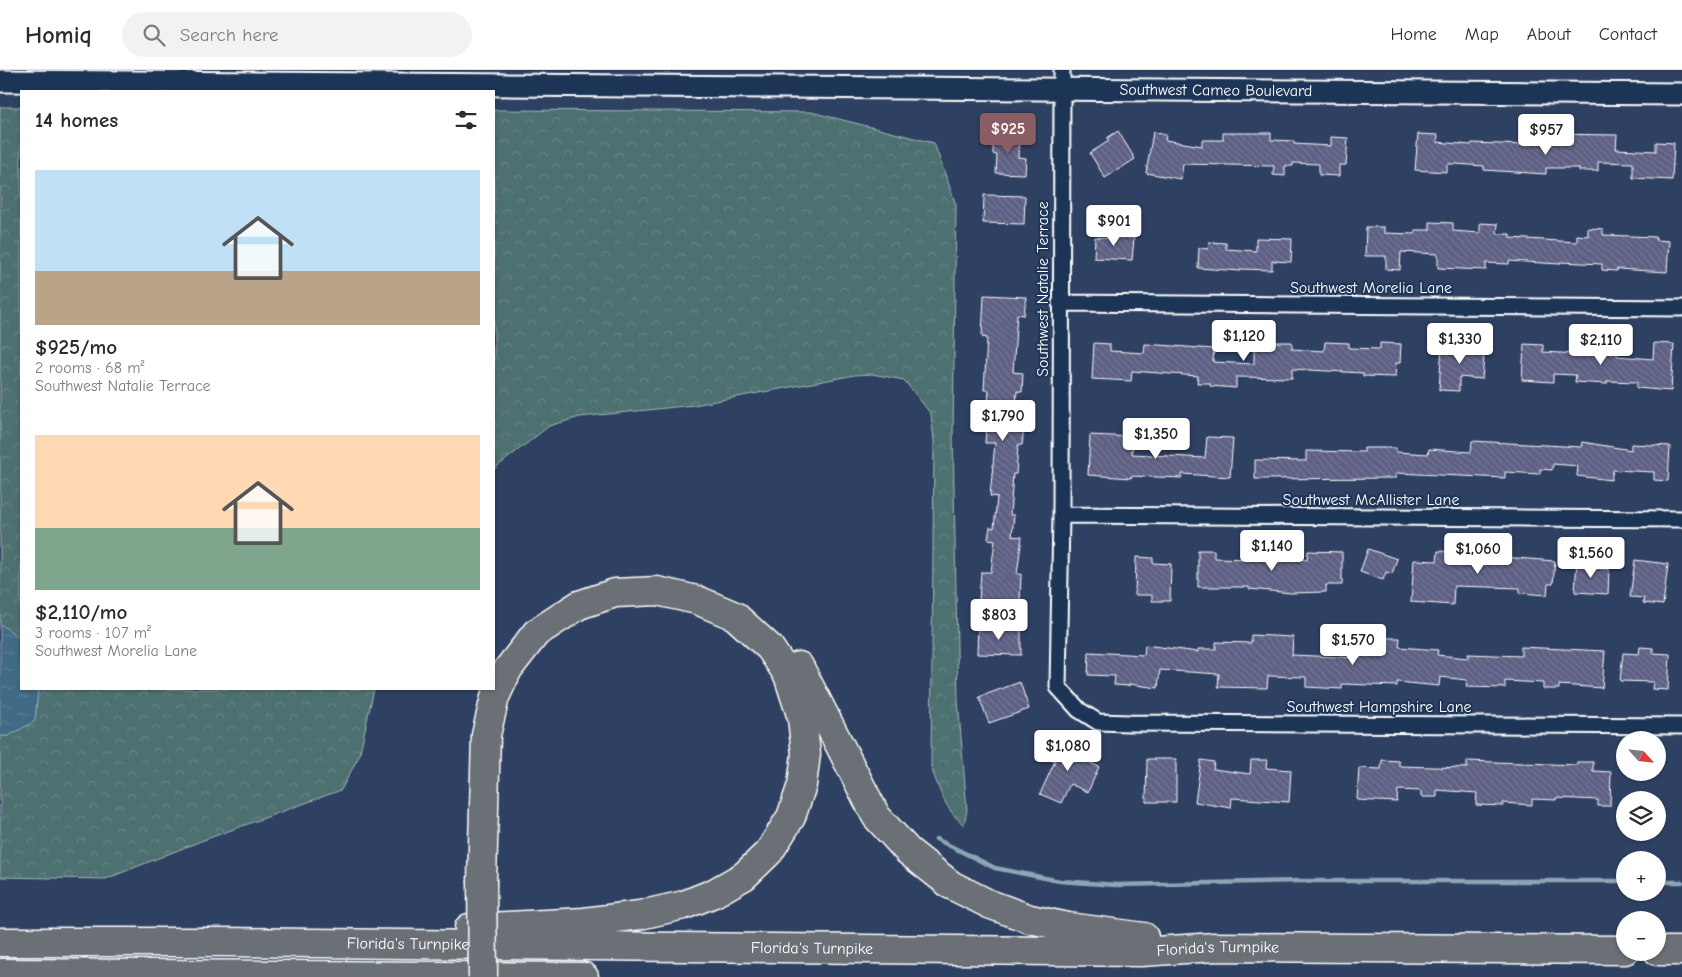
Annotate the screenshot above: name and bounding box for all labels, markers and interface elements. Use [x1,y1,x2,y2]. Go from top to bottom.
search box [122,12,472,57]
text: Homiq [25,21,92,49]
icon: search [140,21,168,49]
text: Search here [180,24,279,46]
text: Home [1390,24,1437,45]
text: Map [1465,24,1499,45]
text: About [1527,24,1571,45]
text: Contact [1599,24,1657,45]
street label: Southwest Cameo Boulevard [1119,81,1312,100]
icon: filters [452,106,480,134]
text: 14 homes [35,108,118,132]
pin: $925 [978,112,1038,155]
pin: $957 [1516,114,1576,156]
text: $925 [991,120,1025,138]
text: $957 [1529,121,1563,139]
street label: Southwest Natalie Terrace [1034,201,1052,377]
icon: home [213,203,303,293]
pin: $901 [1084,204,1144,247]
text: $901 [1097,212,1131,230]
street label: Southwest Morelia Lane [1290,279,1452,297]
pin: $1,120 [1203,320,1285,362]
pin: $1,330 [1419,322,1501,365]
pin: $2,110 [1560,324,1642,366]
text: $1,120 [1223,327,1265,345]
text: $1,330 [1438,330,1482,348]
text: $2,110 [1580,331,1622,349]
text: $925/mo [35,335,117,359]
text: 2 rooms · 68 m² [35,359,145,377]
text: Southwest Natalie Terrace [35,377,211,395]
pin: $1,790 [962,400,1044,442]
text: $1,790 [981,407,1025,425]
pin: $1,350 [1115,418,1197,460]
text: $1,350 [1134,425,1178,443]
icon: home [213,468,303,558]
street label: Southwest McAllister Lane [1283,491,1459,509]
pin: $1,140 [1231,530,1313,572]
pin: $1,060 [1437,532,1519,575]
pin: $1,560 [1550,536,1632,579]
text: $1,140 [1251,537,1293,555]
text: $1,060 [1455,540,1501,558]
text: $1,560 [1569,544,1614,562]
pin: $803 [969,598,1029,641]
text: $2,110/mo [35,600,127,624]
text: $803 [982,606,1016,624]
text: 3 rooms · 107 m² [35,624,151,642]
pin: $1,570 [1312,624,1394,666]
text: $1,570 [1331,631,1375,649]
text: Southwest Morelia Lane [35,642,197,660]
street label: Southwest Hampshire Lane [1286,698,1472,716]
pin: $1,080 [1027,730,1109,772]
north arrow [1616,731,1666,781]
map controls [1616,731,1666,961]
text: $1,080 [1045,737,1091,755]
button: layers [1616,791,1666,841]
button: + [1616,851,1666,901]
button: − [1616,911,1666,961]
street label: Florida's Turnpike [347,934,469,954]
street label: Florida's Turnpike [1156,938,1279,960]
street label: Florida's Turnpike [751,939,873,958]

